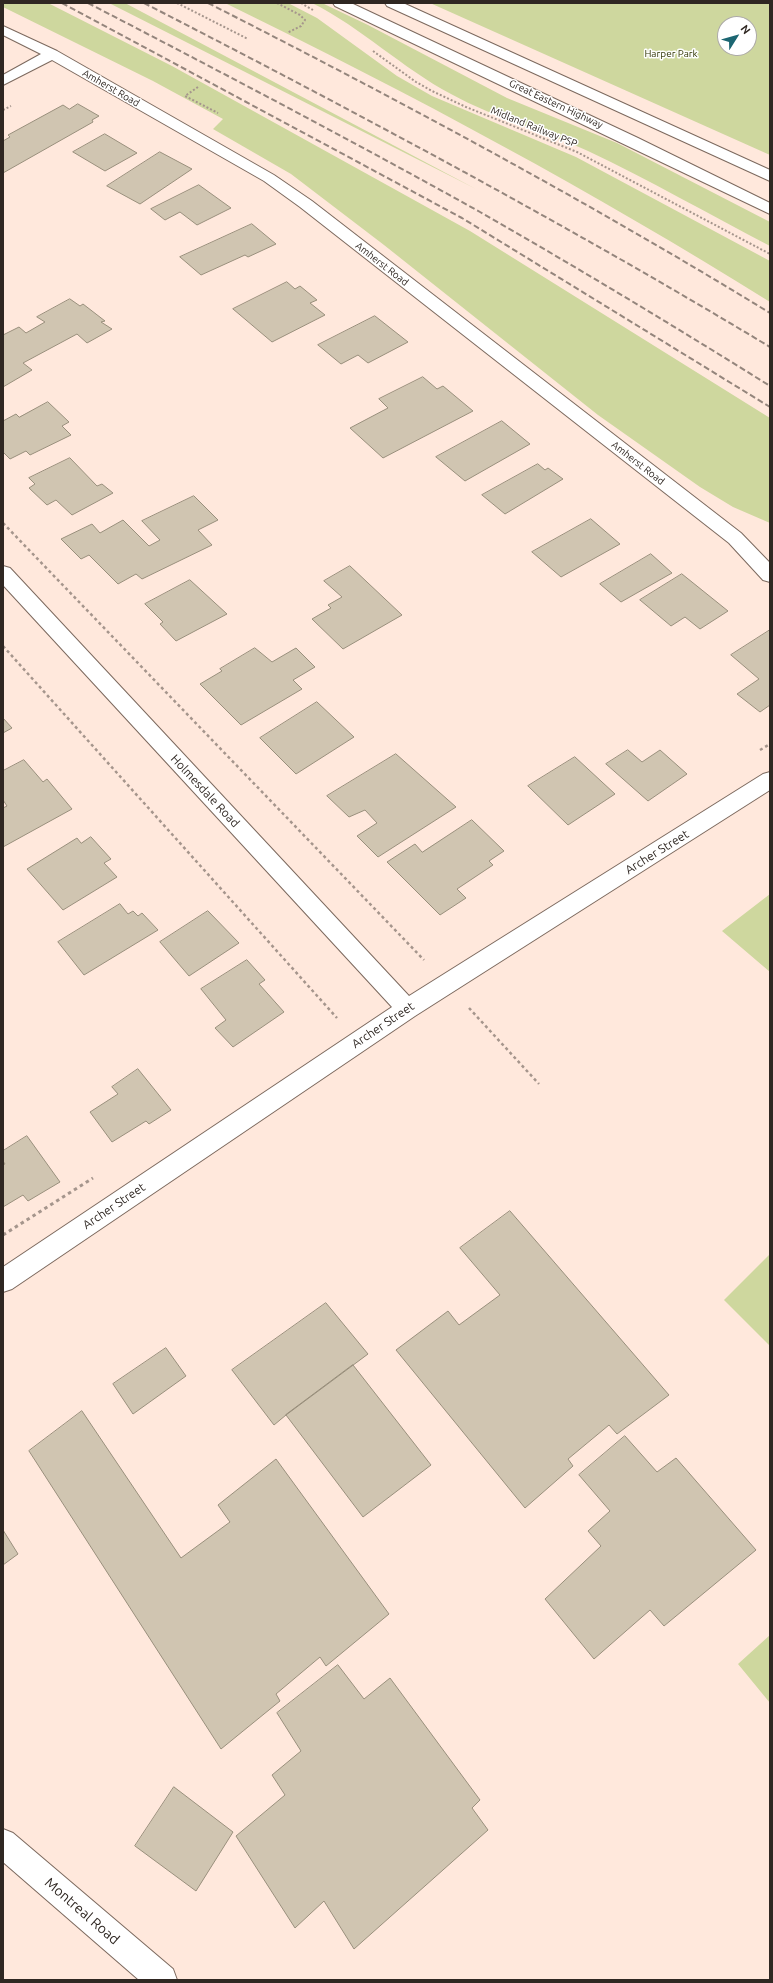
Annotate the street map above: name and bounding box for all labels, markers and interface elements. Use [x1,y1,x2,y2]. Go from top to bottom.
north arrow [717,16,757,56]
text: N [739,22,753,36]
park label: Harper Park [644,48,698,60]
street label: Amherst Road [80,67,142,109]
street label: Great Eastern Highway [507,77,605,131]
street label: Midland Railway PSP [489,104,579,150]
street label: Amherst Road [353,240,411,288]
street label: Amherst Road [609,439,667,487]
street label: Holmesdale Road [168,752,242,830]
street label: Archer Street [623,827,691,877]
street label: Archer Street [349,999,417,1051]
street label: Archer Street [80,1180,148,1232]
street label: Montreal Road [41,1874,123,1948]

